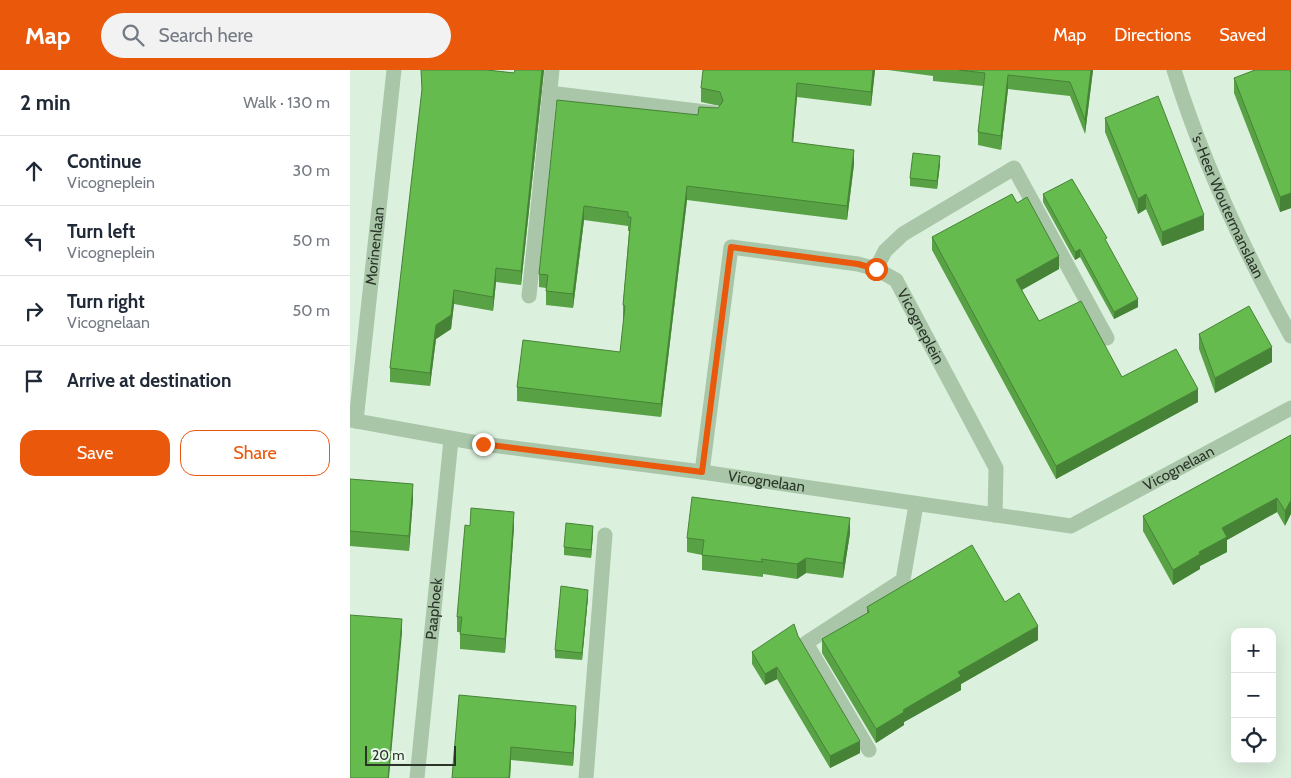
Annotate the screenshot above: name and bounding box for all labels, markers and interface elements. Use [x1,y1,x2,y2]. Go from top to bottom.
search box [101,13,451,58]
text: Map [25,21,71,50]
icon: search [119,21,147,49]
text: Search here [159,24,253,47]
text: Map [1053,24,1086,46]
text: Directions [1114,24,1191,46]
text: Saved [1219,24,1266,46]
text: 2 min [20,90,71,115]
text: Walk · 130 m [243,93,330,112]
street label: 's-Heer Woutermanslaan [1188,130,1268,281]
text: Continue [67,150,141,173]
icon: ahead [20,157,48,185]
text: 30 m [293,161,330,180]
text: Vicogneplein [67,173,155,192]
street label: Morinenlaan [362,206,388,286]
text: Turn left [67,220,135,243]
icon: left [20,227,48,255]
text: 50 m [293,231,330,250]
text: Vicogneplein [67,243,155,262]
route start [865,258,888,281]
street label: Vicogneplein [893,286,948,367]
text: Turn right [67,290,145,313]
icon: right [20,297,48,325]
text: 50 m [293,301,330,320]
text: Vicognelaan [67,313,150,332]
icon: arrive [20,367,48,395]
text: Arrive at destination [67,369,231,392]
button: Save [20,430,170,476]
button: Share [180,430,330,476]
route end [472,433,495,456]
street label: Vicognelaan [1140,442,1217,495]
street label: Vicognelaan [727,467,806,496]
street label: Paaphoek [422,577,446,641]
map controls [1231,628,1276,763]
button: + [1231,628,1276,673]
button: − [1231,673,1276,718]
button: locate [1231,718,1276,763]
scale bar [365,743,456,766]
text: 20 m [372,746,405,764]

